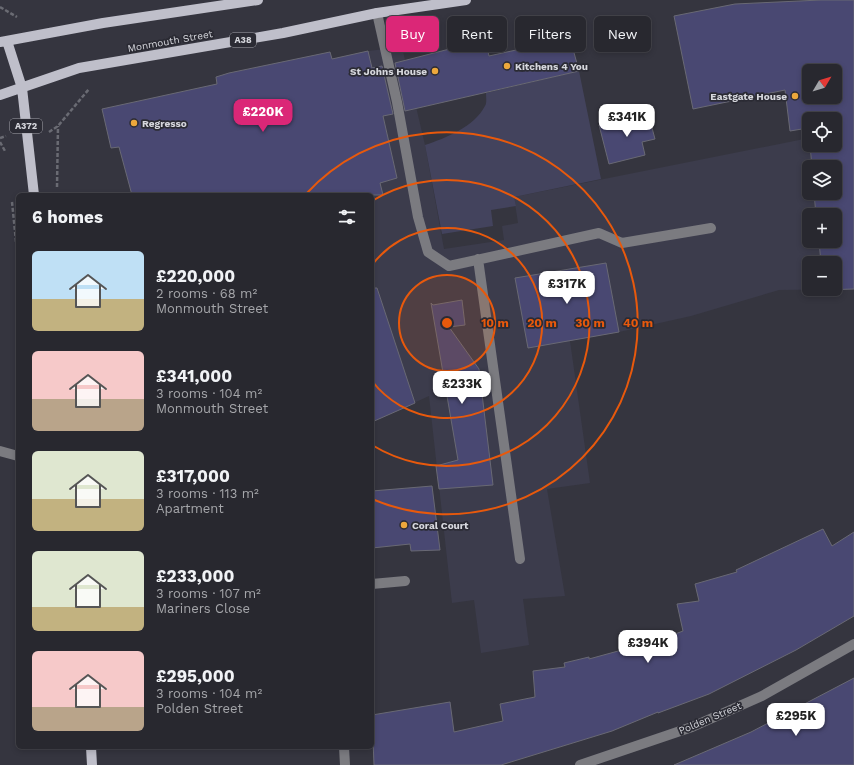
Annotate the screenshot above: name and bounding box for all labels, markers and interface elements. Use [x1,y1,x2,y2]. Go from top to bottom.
chip: Buy [386,16,439,52]
chip: Rent [447,16,507,52]
chip: Filters [515,16,586,52]
chip: New [594,16,651,52]
street label: Monmouth Street [127,28,214,54]
road number: A38 [230,33,256,47]
marker: Kitchens 4 You [502,61,512,71]
place label: Kitchens 4 You [515,61,588,72]
north arrow [802,64,842,104]
map controls [802,64,842,296]
place label: St Johns House [350,66,427,77]
marker: St Johns House [430,66,440,76]
place label: Eastgate House [710,91,787,102]
marker: Eastgate House [790,91,800,101]
pin: £220K [235,99,291,133]
text: £220K [243,104,283,119]
pin: £341K [599,104,655,138]
text: £341K [608,109,646,124]
button: locate [802,112,842,152]
marker: Regresso [129,118,139,128]
place label: Regresso [142,118,187,129]
road number: A372 [10,119,42,133]
button: layers [802,160,842,200]
icon: filters [336,206,358,228]
text: 6 homes [32,207,103,227]
button: + [802,208,842,248]
button: − [802,256,842,296]
text: £220,000 [156,266,235,286]
icon: home [64,267,112,315]
pin: £317K [539,271,595,305]
text: £317K [548,276,586,291]
text: 2 rooms · 68 m² [156,286,257,301]
text: Monmouth Street [156,301,268,316]
centre of rings [440,316,454,330]
text: 10 m [481,316,509,330]
text: 20 m [527,316,557,330]
text: 30 m [575,316,605,330]
text: 40 m [623,316,653,330]
text: £341,000 [156,366,232,386]
icon: home [64,367,112,415]
pin: £233K [434,371,490,405]
text: £233K [442,376,482,391]
text: 3 rooms · 104 m² [156,386,262,401]
text: Monmouth Street [156,401,268,416]
text: £317,000 [156,466,230,486]
icon: home [64,467,112,515]
text: 3 rooms · 113 m² [156,486,259,501]
text: Apartment [156,501,224,516]
marker: Coral Court [399,520,409,530]
place label: Coral Court [412,520,469,531]
text: £233,000 [156,566,234,586]
icon: home [64,567,112,615]
text: 3 rooms · 107 m² [156,586,261,601]
text: Mariners Close [156,601,250,616]
pin: £394K [620,630,676,664]
text: £394K [627,635,669,650]
text: £295,000 [156,666,235,686]
icon: home [64,667,112,715]
text: 3 rooms · 104 m² [156,686,262,701]
street label: Polden Street [677,700,744,736]
text: Polden Street [156,701,243,716]
pin: £295K [768,703,824,737]
text: £295K [776,708,816,723]

